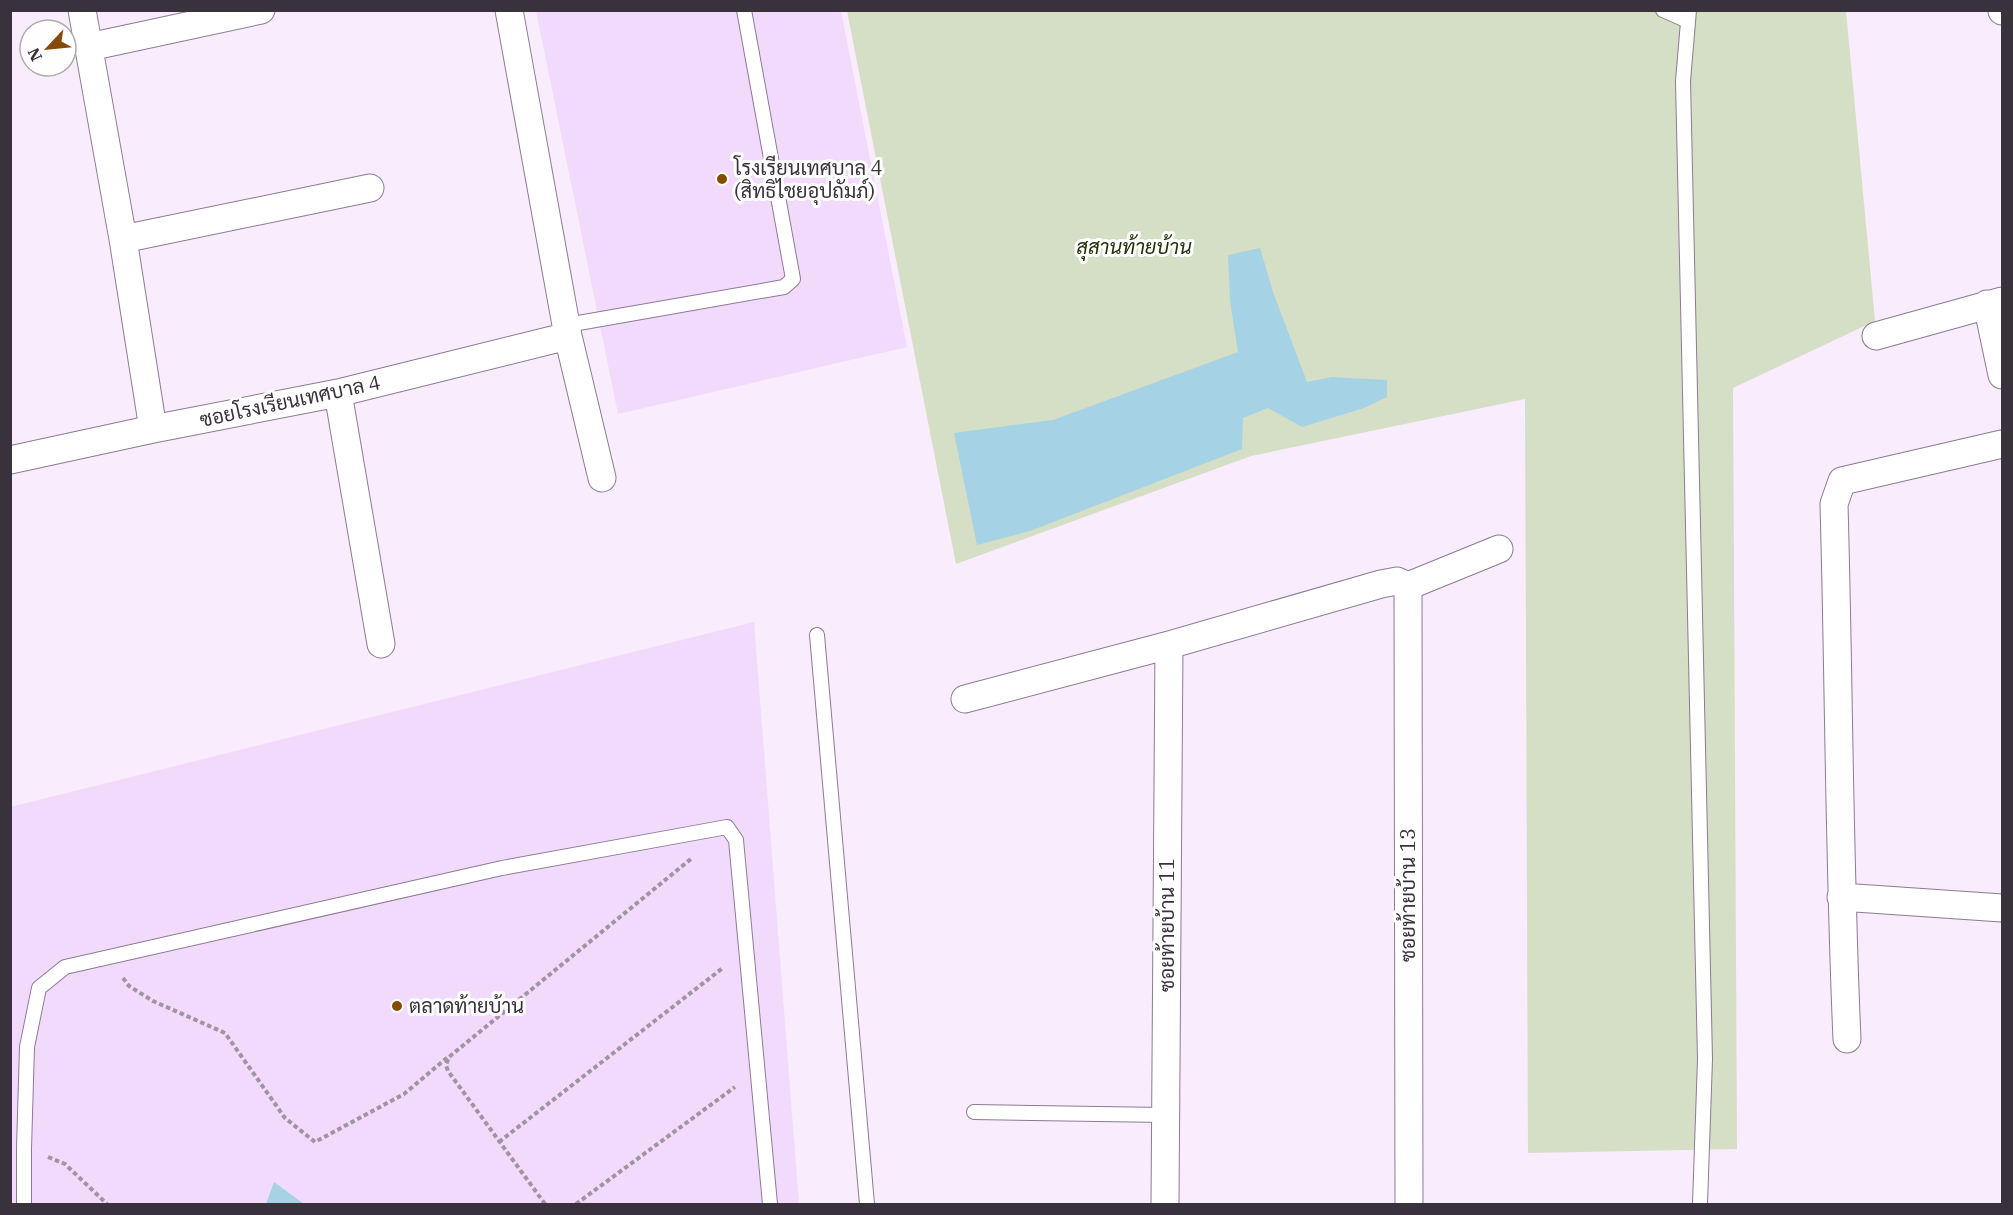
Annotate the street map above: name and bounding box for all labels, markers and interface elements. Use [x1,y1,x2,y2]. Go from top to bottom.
north arrow [18,18,78,78]
text: N [23,45,46,65]
place label: โรงเรียนเทศบาล 4 (สิทธิไชยอุปถัมภ์) [733,154,883,205]
marker: โรงเรียนเทศบาล 4 (สิทธิไชยอุปถัมภ์) [715,172,729,186]
park label: สุสานท้ายบ้าน [1076,233,1192,261]
street label: ซอยโรงเรียนเทศบาล 4 [197,368,383,433]
street label: ซอยท้ายบ้าน 13 [1394,828,1421,962]
street label: ซอยท้ายบ้าน 11 [1153,858,1180,992]
place label: ตลาดท้ายบ้าน [409,992,524,1019]
marker: ตลาดท้ายบ้าน [390,999,404,1013]

